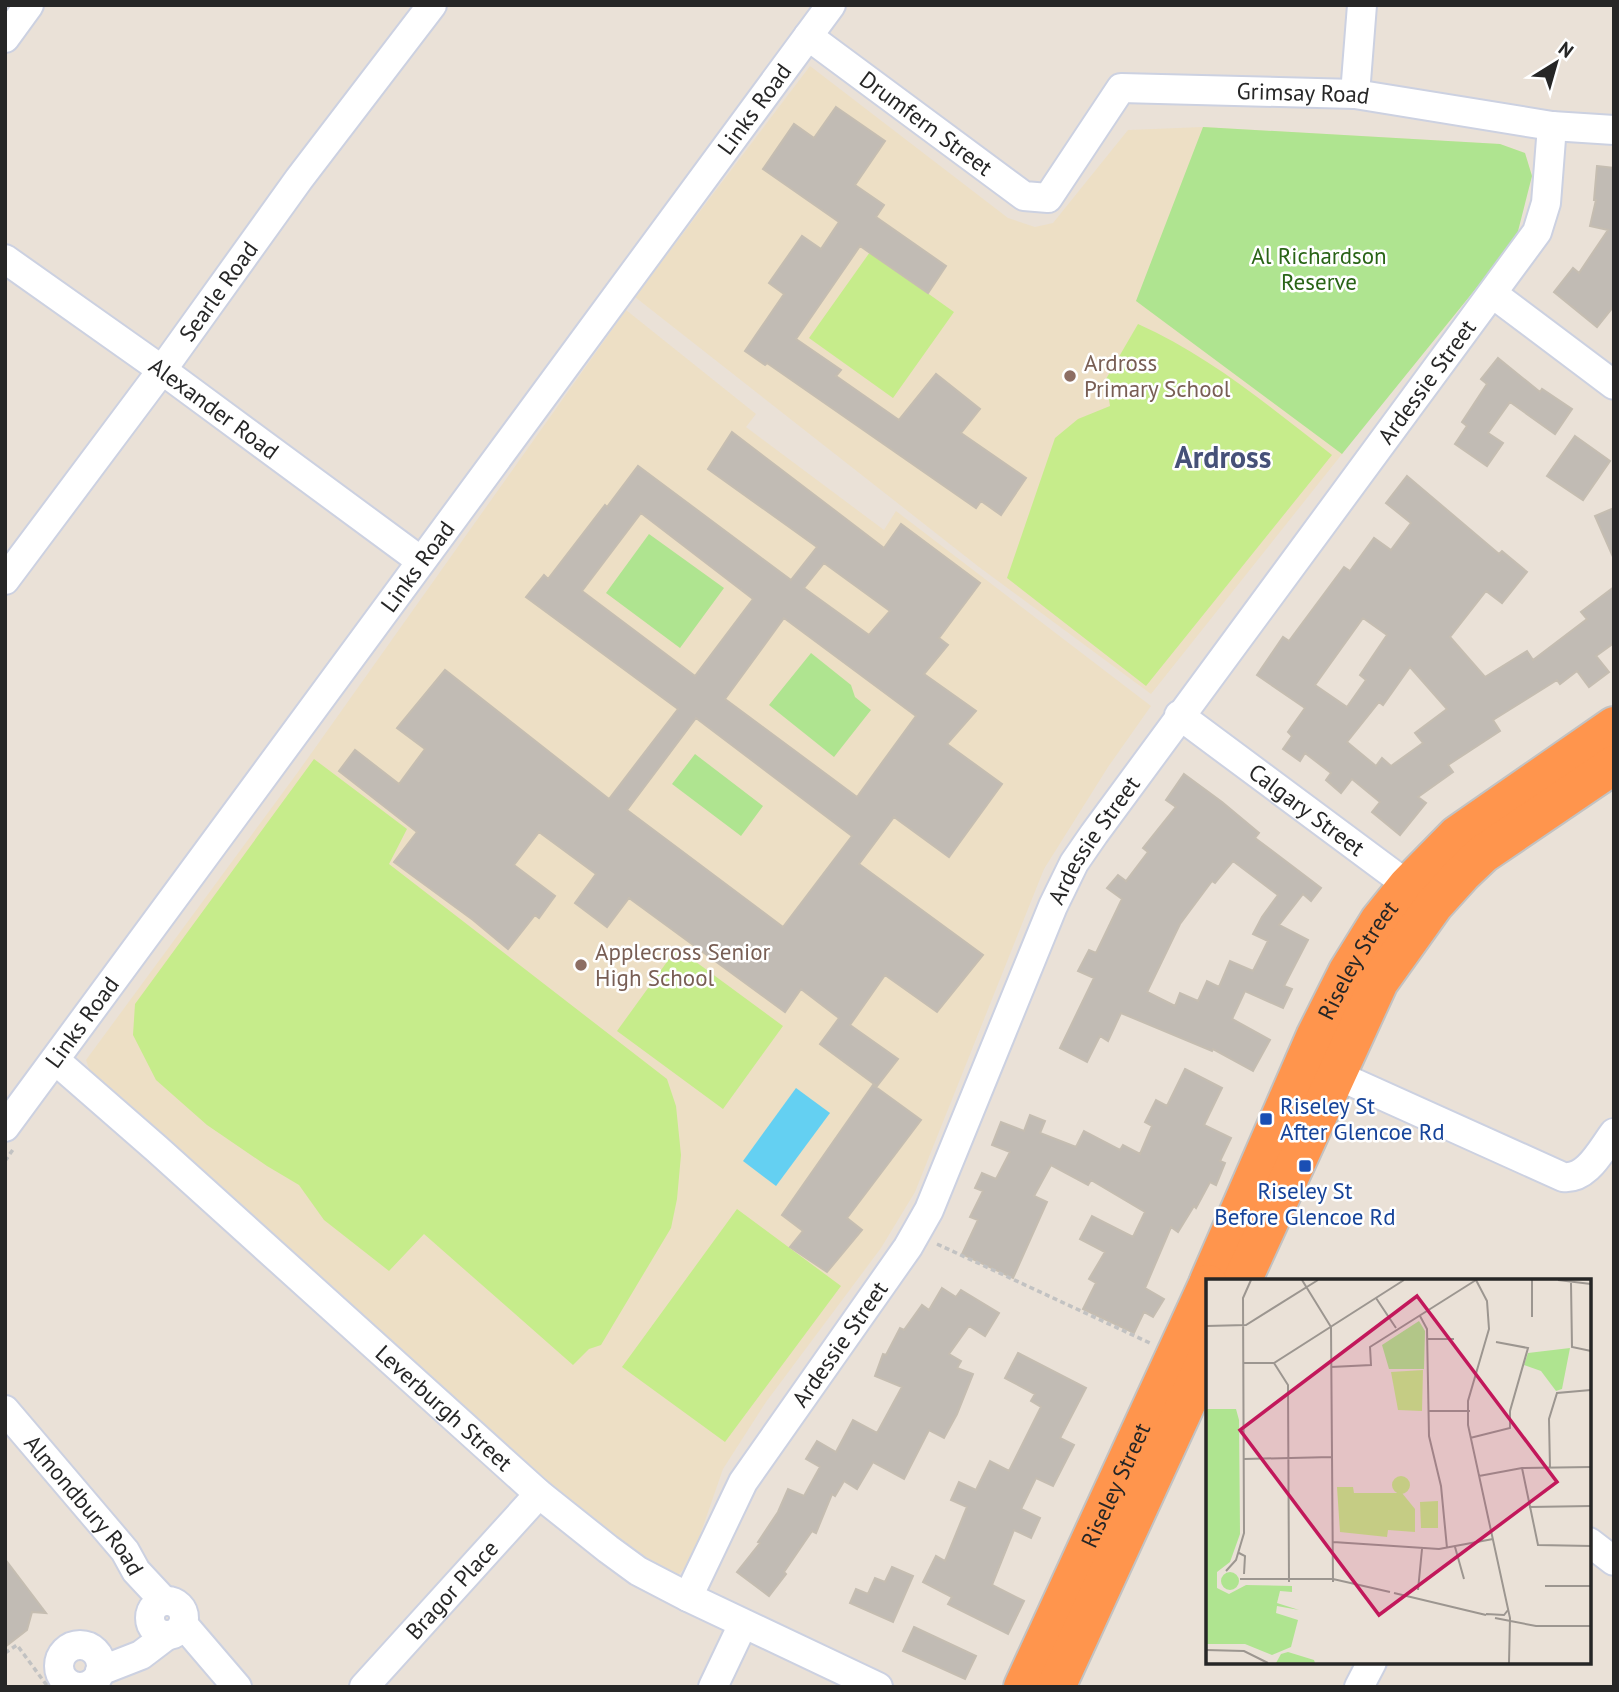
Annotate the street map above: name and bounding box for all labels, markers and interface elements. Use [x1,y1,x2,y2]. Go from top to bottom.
north arrow [1521,28,1591,98]
text: N [1554,36,1578,63]
street label: Links Road [711,57,797,160]
street label: Drumfern Street [854,64,999,182]
street label: Grimsay Road [1236,76,1372,110]
street label: Searle Road [172,235,264,347]
park label: Al Richardson Reserve [1251,241,1387,296]
street label: Ardessie Street [1371,313,1482,450]
place label: Ardross Primary School [1084,348,1231,403]
street label: Alexander Road [144,351,285,465]
marker: Ardross Primary School [1062,368,1078,384]
district label: Ardross [1175,437,1271,476]
street label: Links Road [374,515,460,618]
street label: Calgary Street [1243,757,1371,862]
street label: Ardessie Street [1041,770,1146,909]
street label: Riseley Street [1311,894,1404,1024]
place label: Applecross Senior High School [595,937,770,992]
marker: Applecross Senior High School [573,957,589,973]
street label: Links Road [38,971,125,1073]
place label: Riseley St After Glencoe Rd [1280,1091,1445,1146]
marker: Riseley St After Glencoe Rd [1258,1111,1274,1127]
marker: Riseley St Before Glencoe Rd [1297,1158,1313,1174]
place label: Riseley St Before Glencoe Rd [1214,1176,1396,1231]
street label: Ardessie Street [785,1275,894,1412]
inset map [1206,1279,1591,1664]
street label: Leverburgh Street [370,1338,519,1477]
street label: Riseley Street [1074,1418,1156,1552]
street label: Almondbury Road [18,1429,151,1580]
street label: Bragor Place [399,1534,504,1645]

